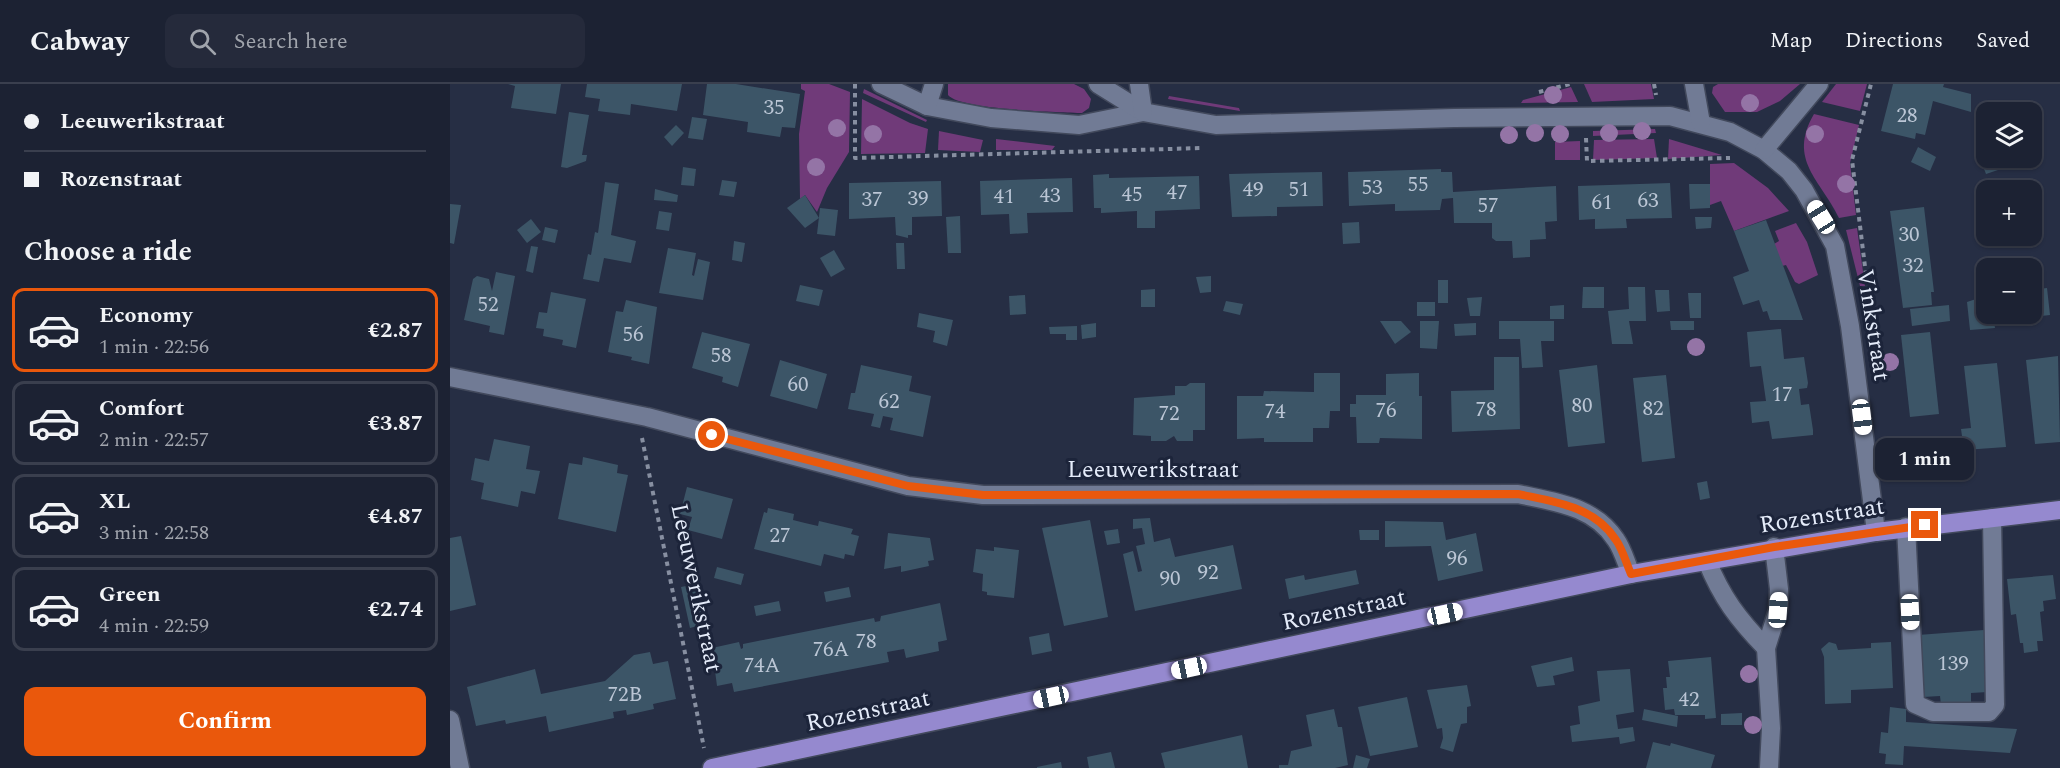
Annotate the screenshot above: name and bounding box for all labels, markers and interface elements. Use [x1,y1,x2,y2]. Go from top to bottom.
search box [165,14,585,68]
text: Cabway [30,20,129,63]
icon: search [186,25,219,58]
text: Search here [234,25,348,58]
text: Map [1770,25,1812,57]
text: Directions [1845,25,1943,57]
text: Saved [1976,25,2030,57]
house number: 35 [764,92,785,124]
house number: 28 [1897,100,1918,132]
map controls [1976,102,2042,324]
button: layers [1976,102,2042,168]
text: Leeuwerikstraat [60,105,225,138]
text: Rozenstraat [60,163,182,196]
house number: 55 [1408,169,1429,201]
house number: 53 [1362,172,1383,204]
house number: 49 [1243,174,1264,206]
house number: 51 [1289,174,1310,206]
house number: 47 [1167,177,1188,209]
house number: 45 [1122,179,1143,211]
house number: 43 [1040,180,1061,212]
button: + [1976,180,2042,246]
house number: 41 [994,181,1015,213]
house number: 39 [908,183,929,215]
house number: 37 [862,184,883,216]
house number: 63 [1638,185,1659,217]
house number: 61 [1592,187,1613,219]
house number: 57 [1478,190,1499,222]
car [1804,197,1838,237]
house number: 30 [1899,219,1920,251]
text: Choose a ride [24,231,192,273]
house number: 32 [1903,250,1924,282]
button: − [1976,258,2042,324]
street label: Vinkstraat [1846,266,1900,384]
house number: 52 [478,289,499,321]
text: Economy [99,299,192,332]
icon: car [27,303,81,357]
text: €2.87 [368,314,423,347]
house number: 56 [623,319,644,351]
text: 1 min · 22:56 [99,332,209,362]
house number: 58 [711,340,732,372]
house number: 60 [788,369,809,401]
house number: 17 [1772,379,1793,411]
house number: 62 [879,386,900,418]
house number: 80 [1572,390,1593,422]
text: Comfort [99,392,184,425]
house number: 82 [1643,393,1664,425]
house number: 78 [1476,394,1497,426]
house number: 76 [1376,395,1397,427]
icon: car [27,396,81,450]
house number: 74 [1265,396,1286,428]
house number: 72 [1159,398,1180,430]
car [1851,398,1873,436]
text: €3.87 [368,407,423,440]
route start [698,421,725,448]
text: 2 min · 22:57 [99,425,209,455]
callout: 1 min [1876,438,1974,480]
text: 1 min [1898,444,1951,474]
street label: Leeuwerikstraat [1067,452,1239,488]
text: XL [99,485,130,518]
street label: Rozenstraat [1757,488,1887,544]
icon: car [27,489,81,543]
text: €4.87 [368,500,423,533]
street label: Leeuwerikstraat [661,500,731,676]
route end [1911,511,1938,538]
text: 3 min · 22:58 [99,518,209,548]
house number: 27 [770,520,791,552]
house number: 96 [1447,543,1468,575]
house number: 92 [1198,557,1219,589]
house number: 90 [1160,563,1181,595]
text: Green [99,578,161,611]
street label: Rozenstraat [1279,579,1409,641]
icon: car [27,582,81,636]
car [1768,591,1788,629]
text: €2.74 [368,593,423,626]
car [1900,594,1920,630]
car [1426,601,1464,627]
text: 4 min · 22:59 [99,611,209,641]
house number: 78 [856,626,877,658]
house number: 76A [813,634,850,666]
house number: 139 [1937,648,1969,680]
house number: 74A [744,650,781,682]
car [1170,655,1208,681]
house number: 72B [608,679,642,711]
street label: Rozenstraat [803,680,933,742]
car [1032,684,1070,710]
house number: 42 [1679,684,1700,716]
button: Confirm [24,687,426,756]

